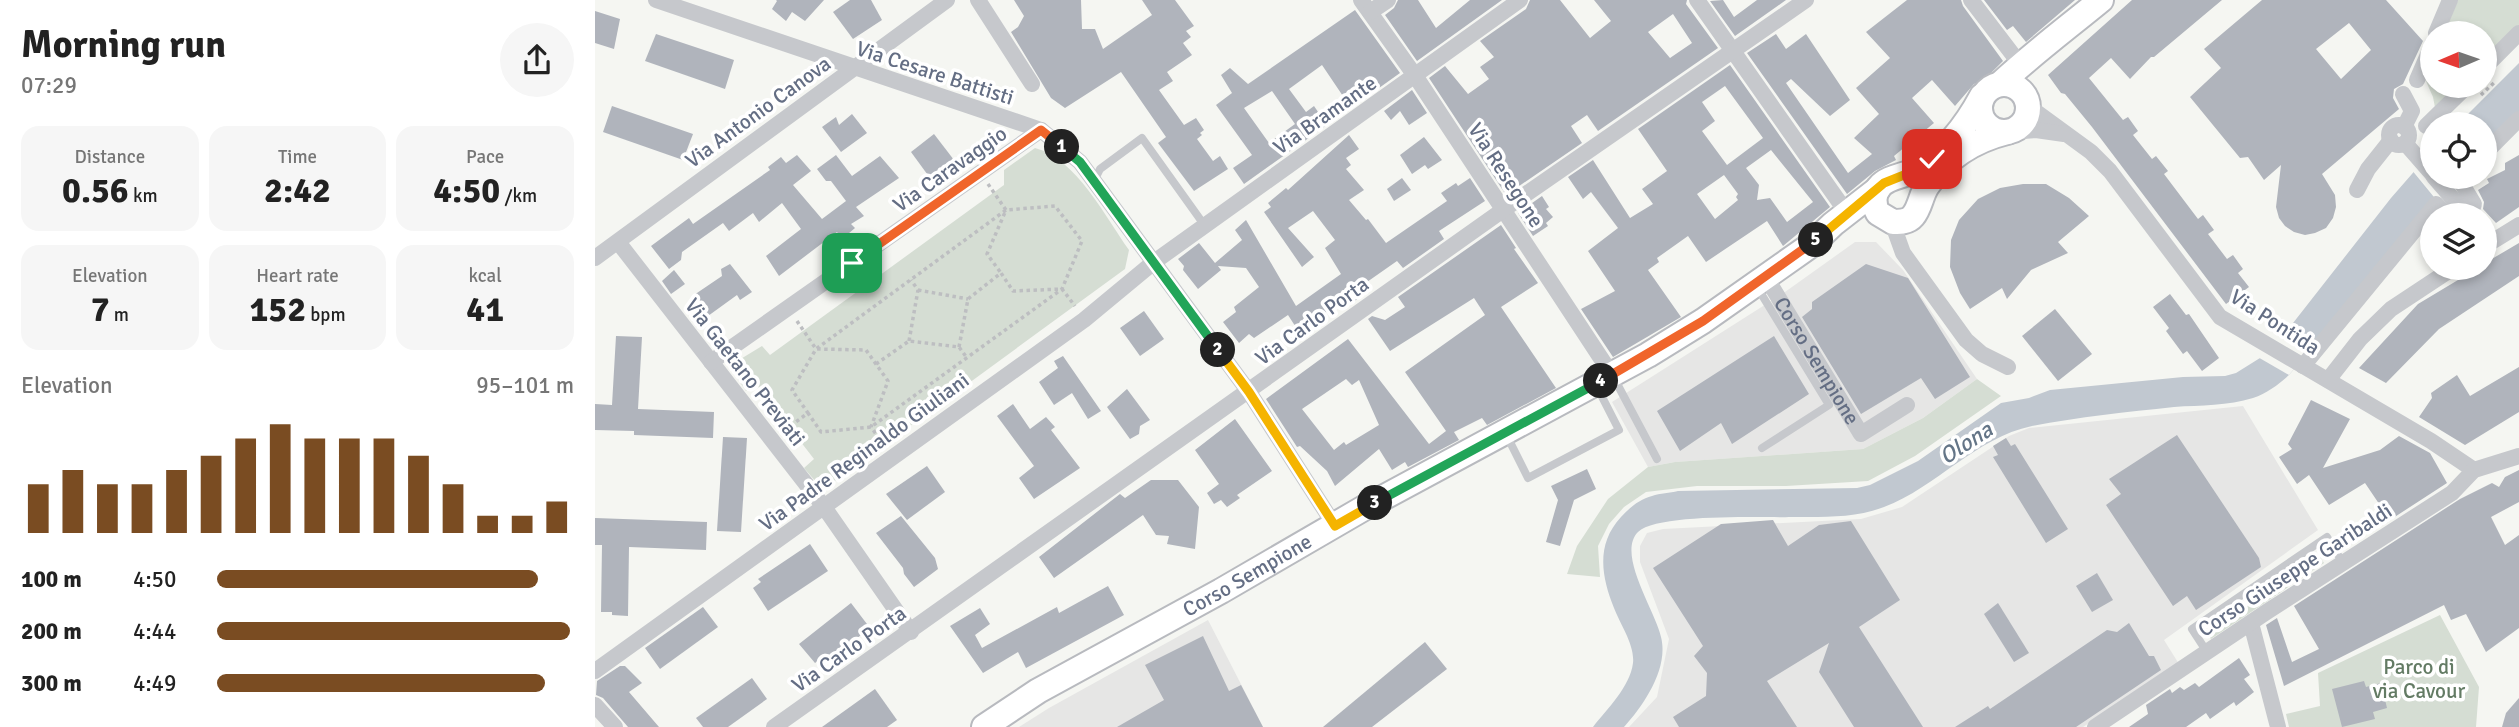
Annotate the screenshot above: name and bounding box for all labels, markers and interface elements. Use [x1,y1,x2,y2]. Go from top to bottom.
text: Morning run [21,21,226,68]
north arrow [2420,21,2497,98]
map controls [2420,21,2497,280]
button: share [500,23,574,97]
street label: Via Cesare Battisti [853,35,1017,111]
street label: Via Antonio Canova [680,50,836,174]
street label: Via Bramante [1268,70,1382,160]
text: 07:29 [21,71,77,100]
button: locate [2420,112,2497,189]
street label: Via Resegone [1463,118,1549,232]
street label: Via Caravaggio [888,120,1012,218]
pin [1902,129,1962,189]
pin: 1 [1044,130,1079,164]
text: 1 [1056,134,1067,158]
icon: check [1913,140,1951,178]
text: Distance [74,145,145,169]
text: Time [278,145,317,169]
text: Pace [466,145,504,169]
text: 0.56 [62,169,129,212]
text: 2:42 [264,169,331,212]
text: 4:50 [433,169,500,212]
text: km [129,184,158,208]
text: /km [500,184,537,208]
button: layers [2420,203,2497,280]
pin: 5 [1799,222,1833,258]
text: 5 [1810,227,1821,251]
pin [822,233,882,293]
icon: arrive [833,244,871,282]
text: Elevation [72,264,148,288]
text: Heart rate [256,264,339,288]
text: kcal [469,264,502,288]
street label: Via Carlo Porta [1250,271,1374,371]
street label: Via Pontida [2225,283,2325,361]
text: 7 [91,288,110,331]
text: 152 [249,288,306,331]
text: 41 [466,288,504,331]
street label: Corso Sempione [1768,292,1865,429]
street label: Via Gaetano Previati [679,293,811,451]
text: m [110,303,129,327]
text: bpm [306,303,346,327]
pin: 2 [1201,332,1235,368]
text: 2 [1212,337,1223,361]
pin: 4 [1583,364,1619,398]
street label: Via Padre Reginaldo Giuliani [754,367,974,537]
text: 4 [1595,368,1606,392]
text: Elevation [21,371,113,400]
text: 95–101 m [476,371,574,400]
water label: Olona [1934,414,1999,471]
pin: 3 [1357,486,1393,520]
text: 3 [1369,490,1380,514]
street label: Corso Giuseppe Garibaldi [2193,498,2397,642]
street label: Corso Sempione [1178,528,1316,622]
text: 100 m [21,565,82,594]
text: 4:50 [133,565,176,594]
street label: Via Carlo Porta [787,600,911,698]
text: 200 m [21,617,82,646]
text: 4:44 [133,617,176,646]
park label: Parco di via Cavour [2373,654,2466,704]
text: 300 m [21,669,82,698]
text: 4:49 [133,669,176,698]

